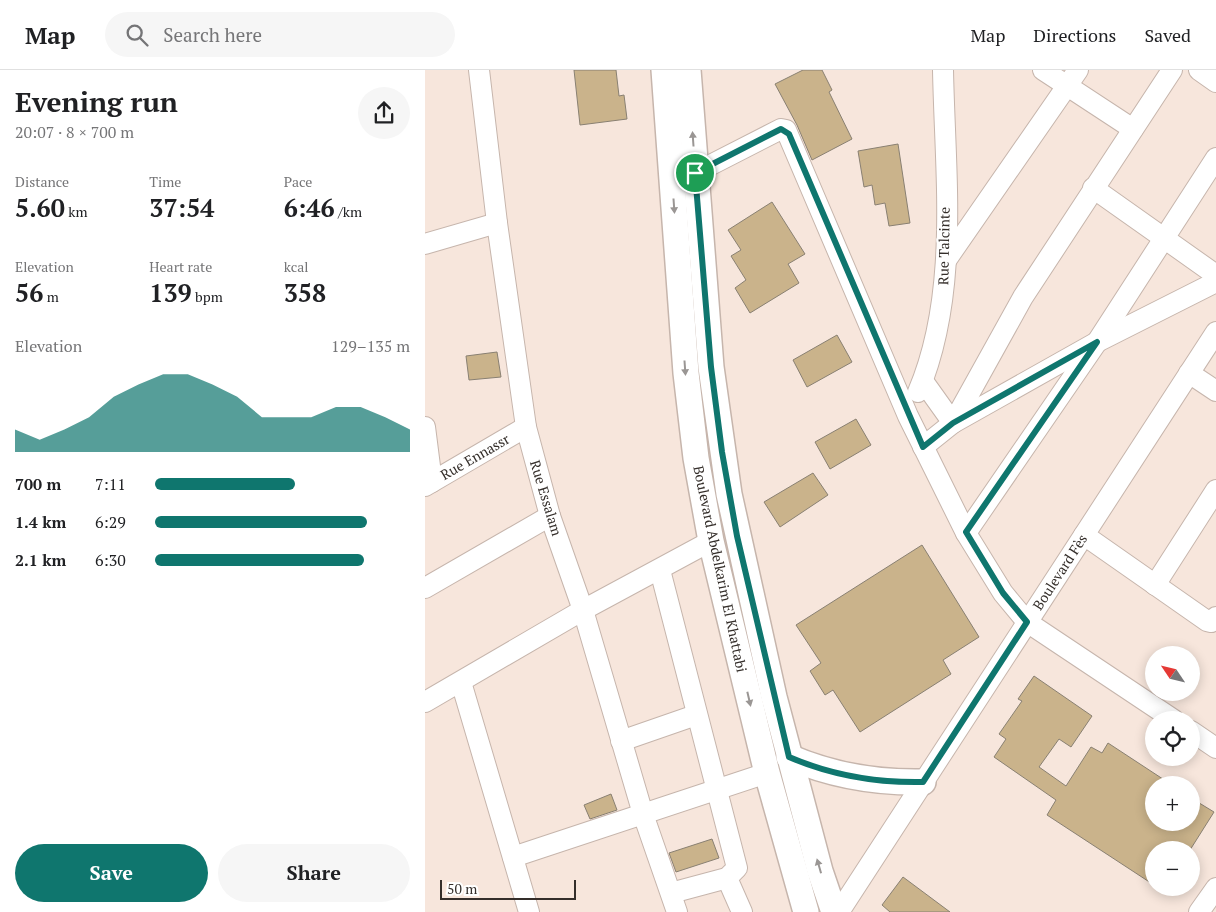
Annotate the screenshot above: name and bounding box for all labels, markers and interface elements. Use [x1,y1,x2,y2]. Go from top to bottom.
search box [105,12,455,57]
text: Map [25,19,75,51]
icon: search [123,21,151,49]
text: Search here [163,22,262,47]
text: Map [970,23,1005,47]
text: Directions [1033,23,1116,47]
text: Saved [1144,23,1191,47]
text: Evening run [15,83,178,120]
button: share [358,87,410,139]
text: 20:07 · 8 × 700 m [15,121,134,143]
one-way arrow [688,130,696,146]
pin [674,152,716,194]
icon: arrive [681,159,709,187]
text: Distance [15,172,69,191]
text: Time [149,172,181,191]
text: Pace [284,172,312,191]
text: 5.60 [15,191,65,224]
text: 37:54 [149,191,214,224]
text: 6:46 [284,191,335,224]
one-way arrow [671,198,679,214]
text: km [65,202,88,221]
text: /km [335,202,362,221]
street label: Rue Talcinte [933,207,954,285]
text: Elevation [15,257,74,276]
text: Heart rate [149,257,212,276]
text: kcal [284,257,309,276]
text: 56 [15,276,43,309]
text: 139 [149,276,192,309]
text: 358 [284,276,326,309]
text: m [43,287,59,306]
text: bpm [192,287,223,306]
text: Elevation [15,335,82,357]
text: 129–135 m [331,335,410,357]
one-way arrow [682,360,690,376]
street label: Rue Ennassr [437,429,513,484]
street label: Rue Essalam [526,458,567,538]
street label: Boulevard Abdelkarim El Khattabi [689,464,752,674]
text: 700 m [15,473,61,495]
text: 7:11 [95,473,126,495]
text: 1.4 km [15,511,66,533]
text: 6:29 [95,511,126,533]
street label: Boulevard Fès [1028,530,1091,613]
text: 2.1 km [15,549,66,571]
text: 6:30 [95,549,126,571]
north arrow [1145,646,1200,701]
map controls [1145,646,1200,896]
one-way arrow [745,691,753,707]
button: locate [1145,711,1200,766]
button: + [1145,776,1200,831]
button: − [1145,841,1200,896]
button: Save [15,844,208,902]
button: Share [218,844,410,902]
one-way arrow [814,858,822,873]
scale bar [440,877,576,900]
text: 50 m [447,879,477,898]

